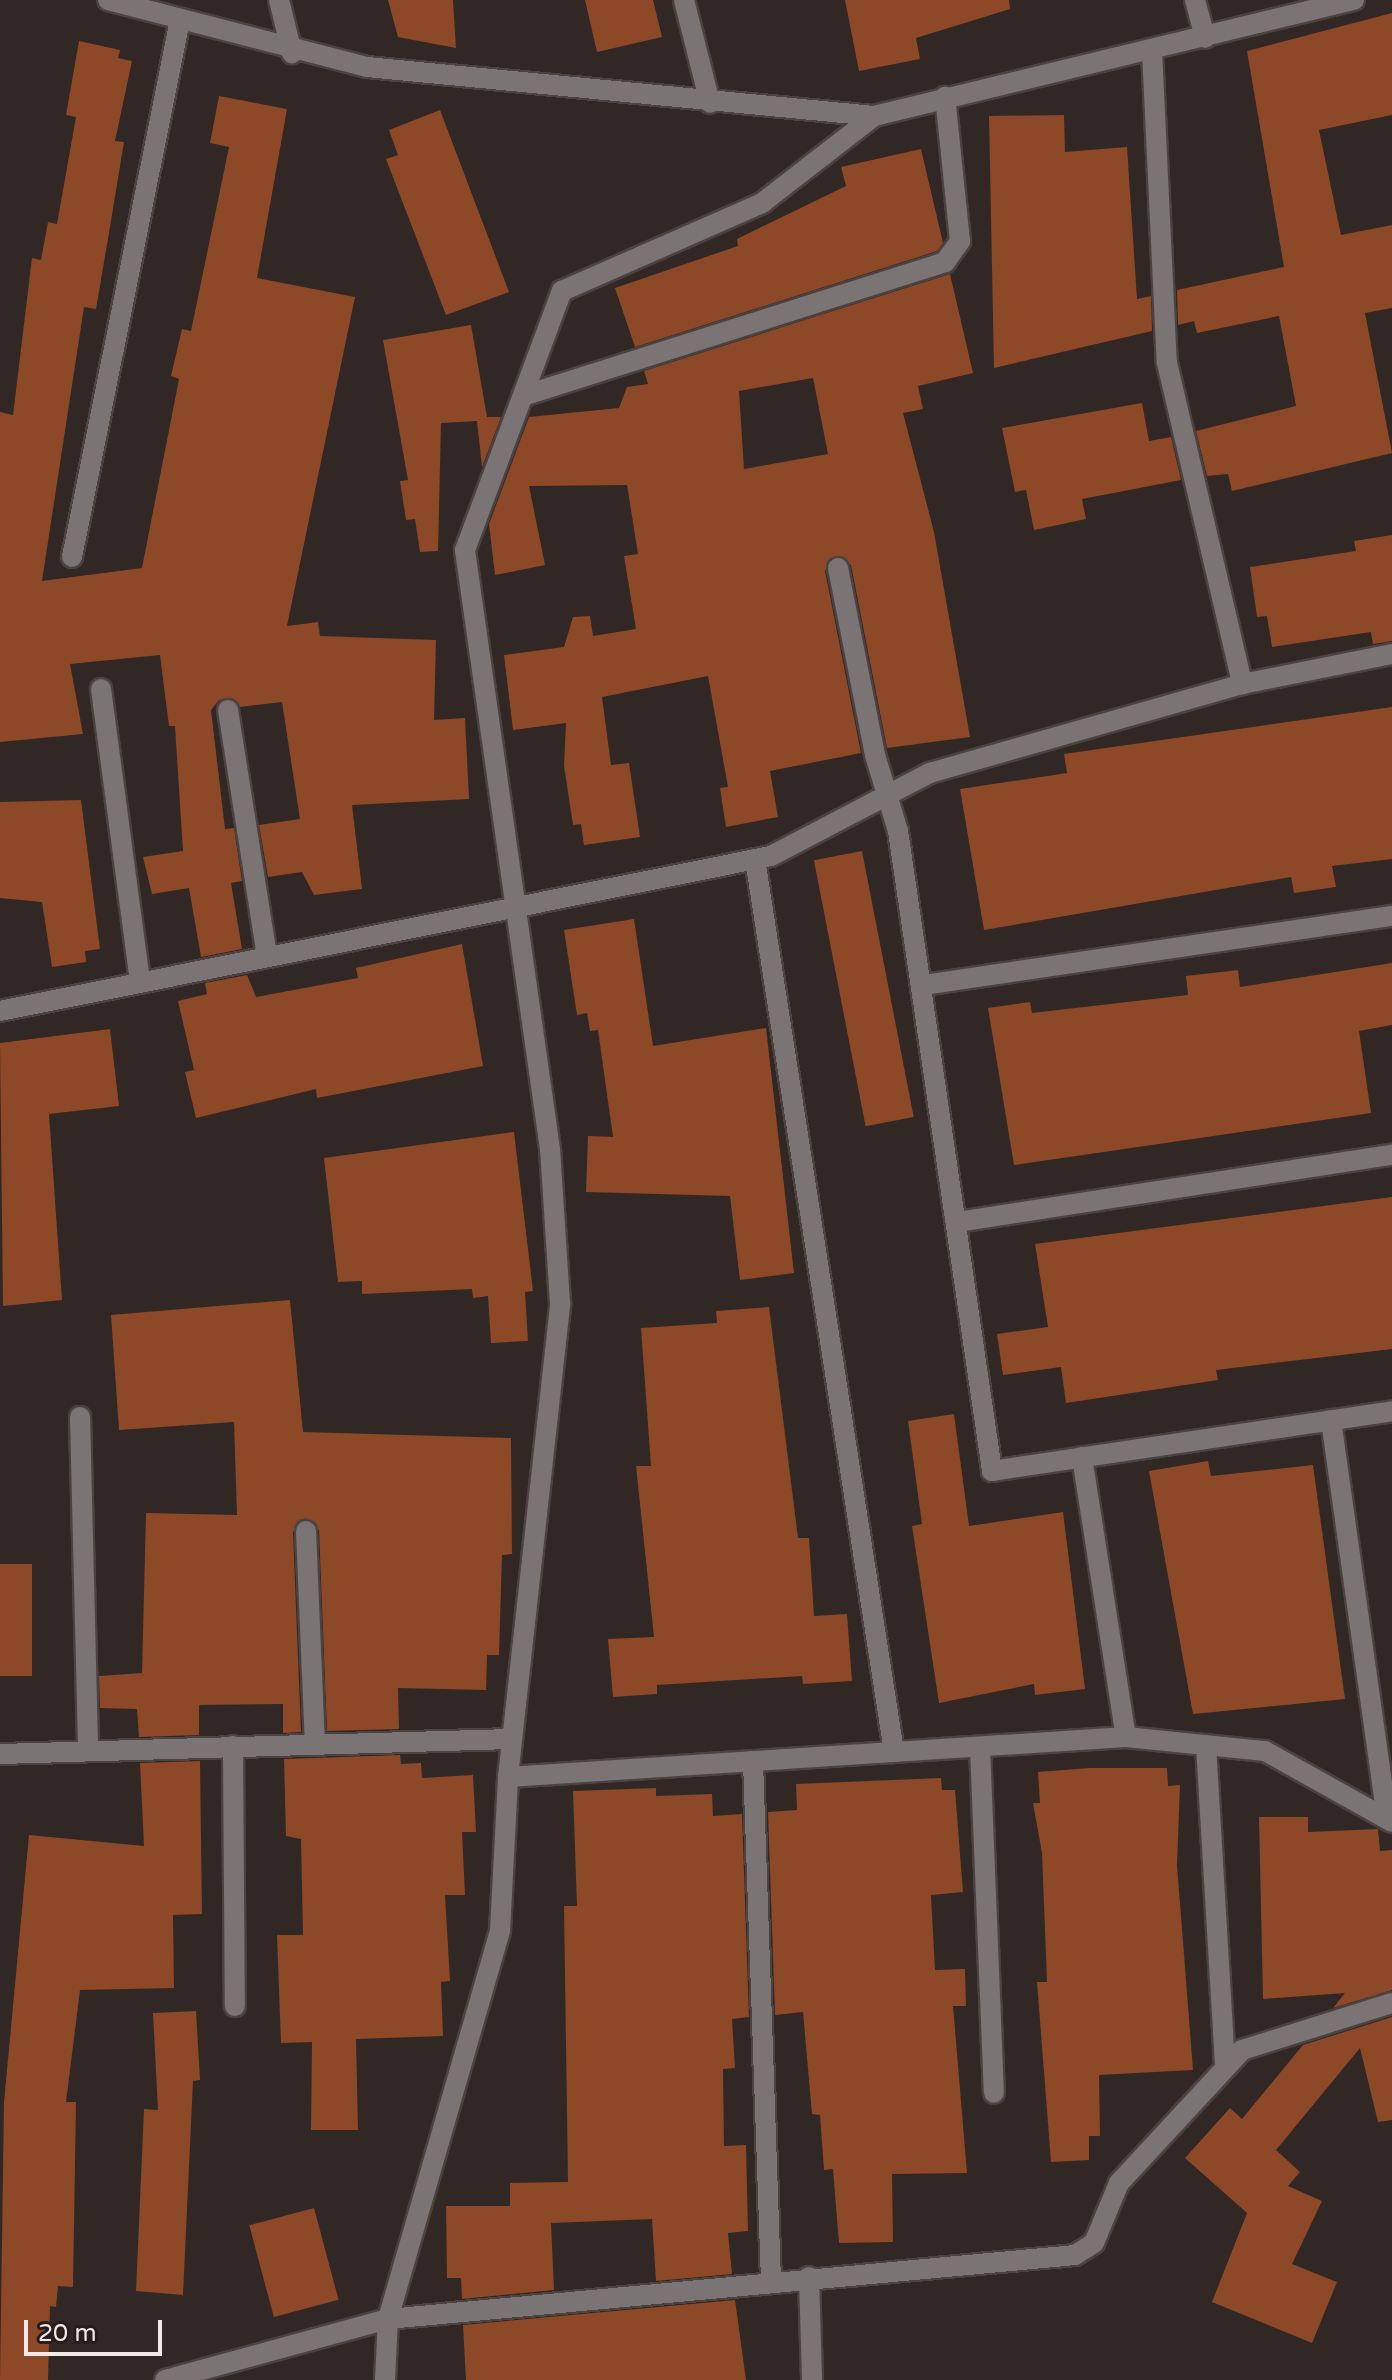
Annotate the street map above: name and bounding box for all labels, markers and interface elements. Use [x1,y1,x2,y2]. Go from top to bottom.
scale bar [28,2304,166,2354]
text: 20 m [38,2319,96,2348]

